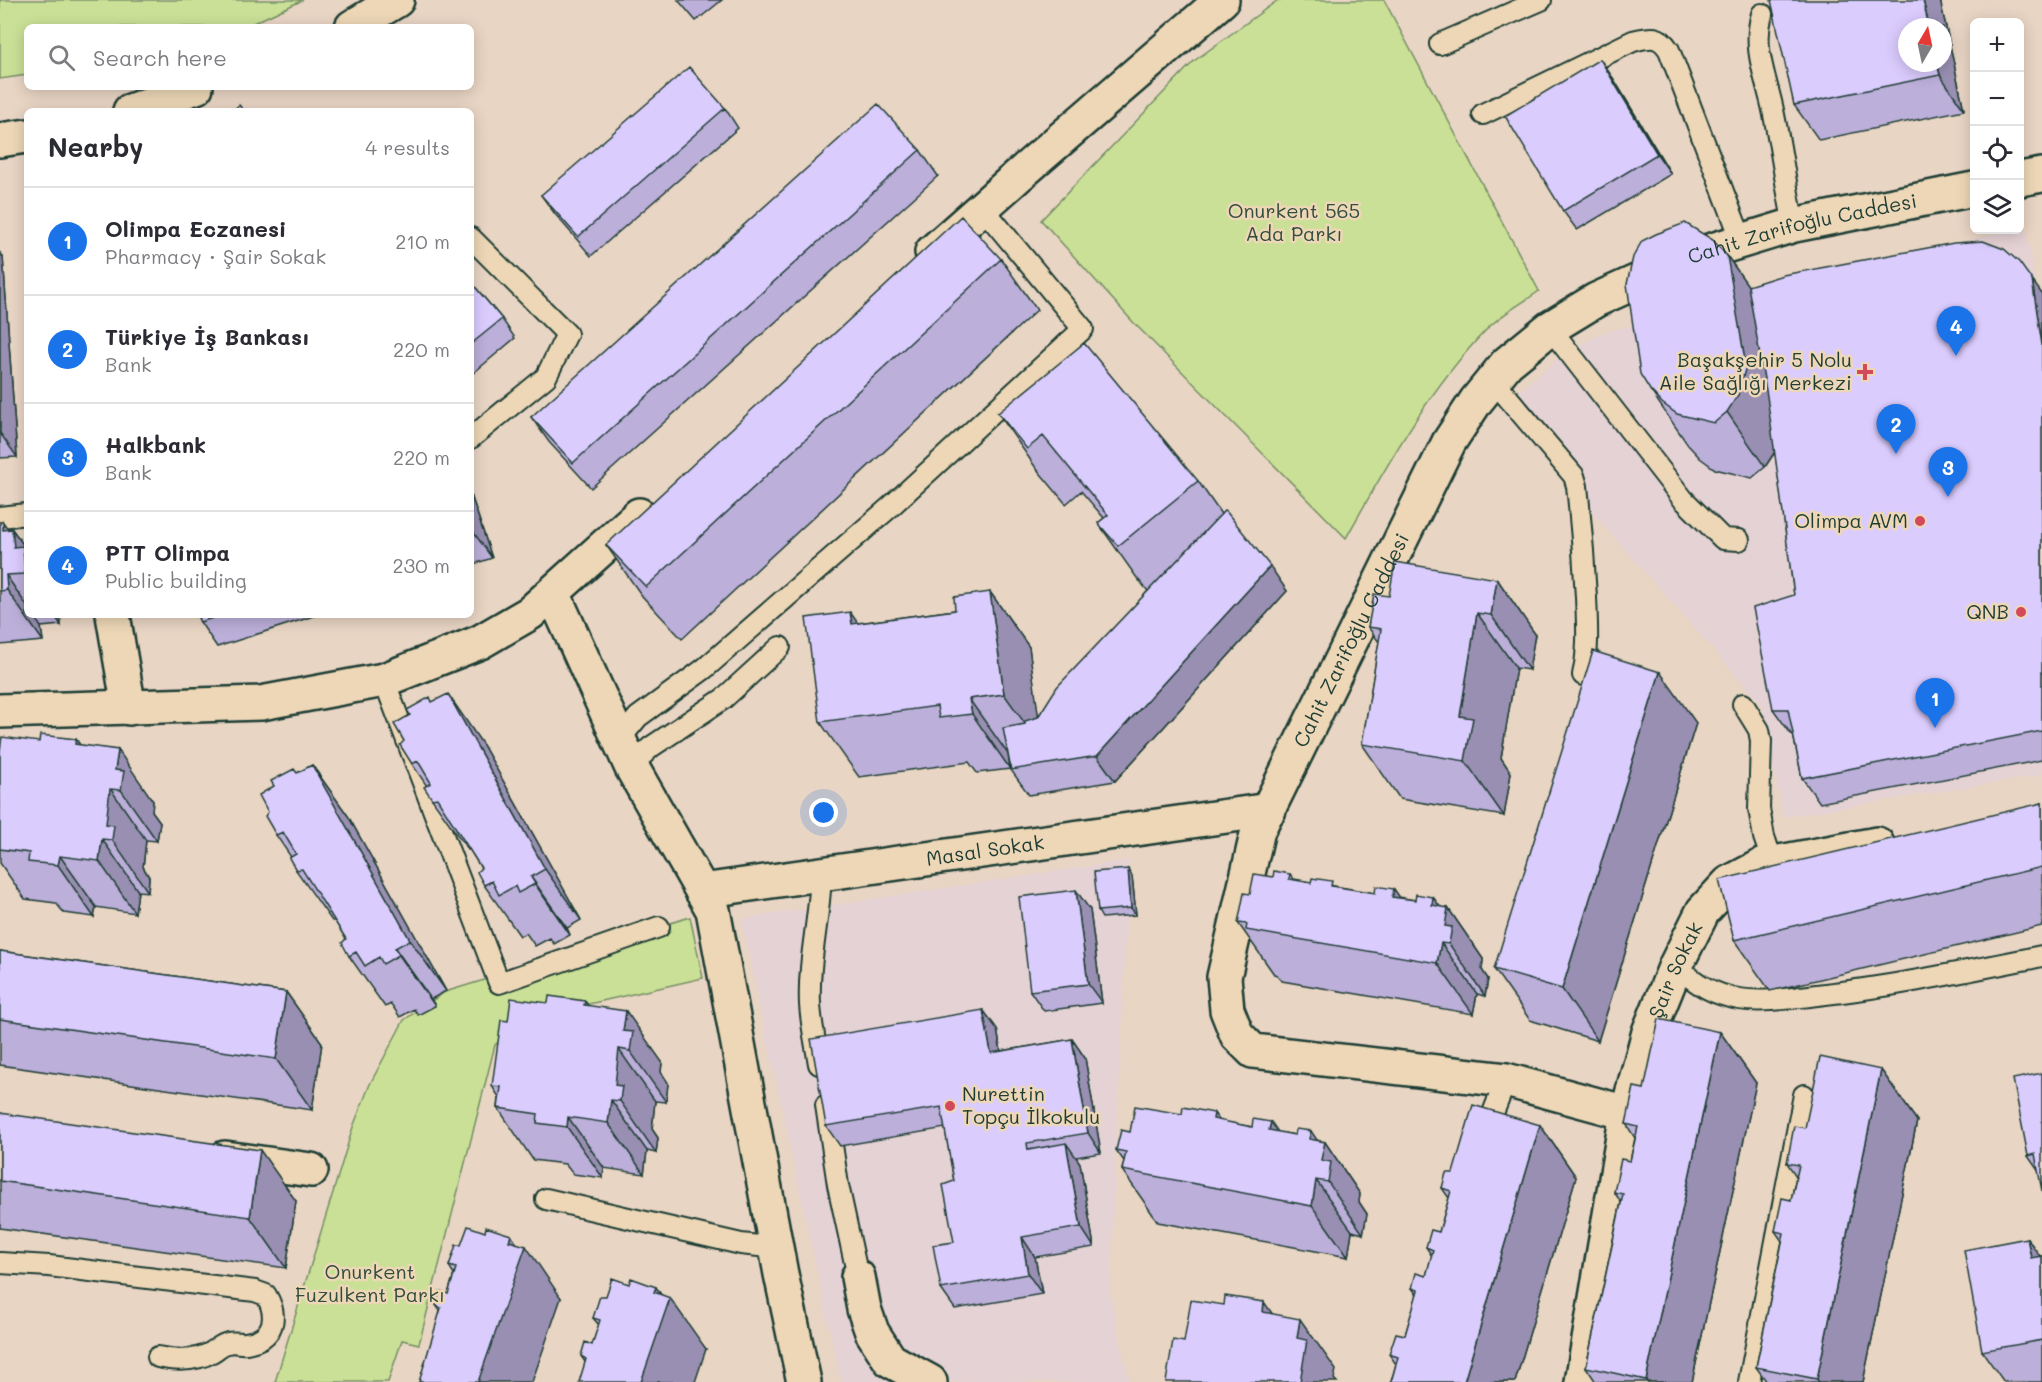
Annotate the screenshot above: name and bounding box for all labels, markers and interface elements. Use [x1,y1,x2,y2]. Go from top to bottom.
north arrow [1898,18,1952,72]
map controls [1970,18,2024,234]
button: + [1970,18,2024,72]
search box [24,24,474,90]
icon: search [45,41,78,74]
text: Search here [93,43,227,72]
button: − [1970,72,2024,126]
button: locate [1970,126,2024,180]
text: Nearby [48,130,143,164]
text: 4 results [365,134,450,160]
button: layers [1970,180,2024,234]
street label: Cahit Zarifoğlu Caddesi [1683,187,1919,269]
park label: Onurkent 565 Ada Parkı [1228,197,1360,246]
text: Olimpa Eczanesi [105,214,286,243]
text: 1 [63,228,72,254]
text: 210 m [395,228,450,254]
text: Pharmacy · Şair Sokak [105,243,326,269]
pin: 4 [1936,306,1976,356]
text: Türkiye İş Bankası [105,322,310,351]
text: 2 [62,336,73,362]
text: 220 m [393,336,450,362]
place label: Başakşehir 5 Nolu Aile Sağlığı Merkezi [1659,346,1852,395]
text: Bank [105,351,152,377]
marker: Başakşehir 5 Nolu Aile Sağlığı Merkezi [1856,363,1874,381]
pin: 2 [1876,404,1916,454]
text: Halkbank [105,430,206,459]
text: 3 [62,444,74,470]
text: 220 m [393,444,450,470]
pin: 3 [1928,448,1968,497]
text: Bank [105,459,152,485]
place label: Olimpa AVM [1794,507,1908,533]
marker: Olimpa AVM [1913,514,1927,528]
street label: Cahit Zarifoğlu Caddesi [1287,529,1414,751]
text: PTT Olimpa [105,538,230,567]
text: 4 [61,552,74,578]
text: 230 m [392,552,450,578]
text: Public building [105,567,247,593]
place label: QNB [1966,598,2009,624]
marker: QNB [2014,605,2028,619]
pin: 1 [1916,678,1954,728]
your location [809,798,838,827]
street label: Masal Sokak [924,828,1046,871]
street label: Şair Sokak [1642,917,1708,1022]
place label: Nurettin Topçu İlkokulu [962,1080,1100,1129]
marker: Nurettin Topçu İlkokulu [943,1099,957,1113]
park label: Onurkent Fuzulkent Parkı [295,1258,445,1307]

